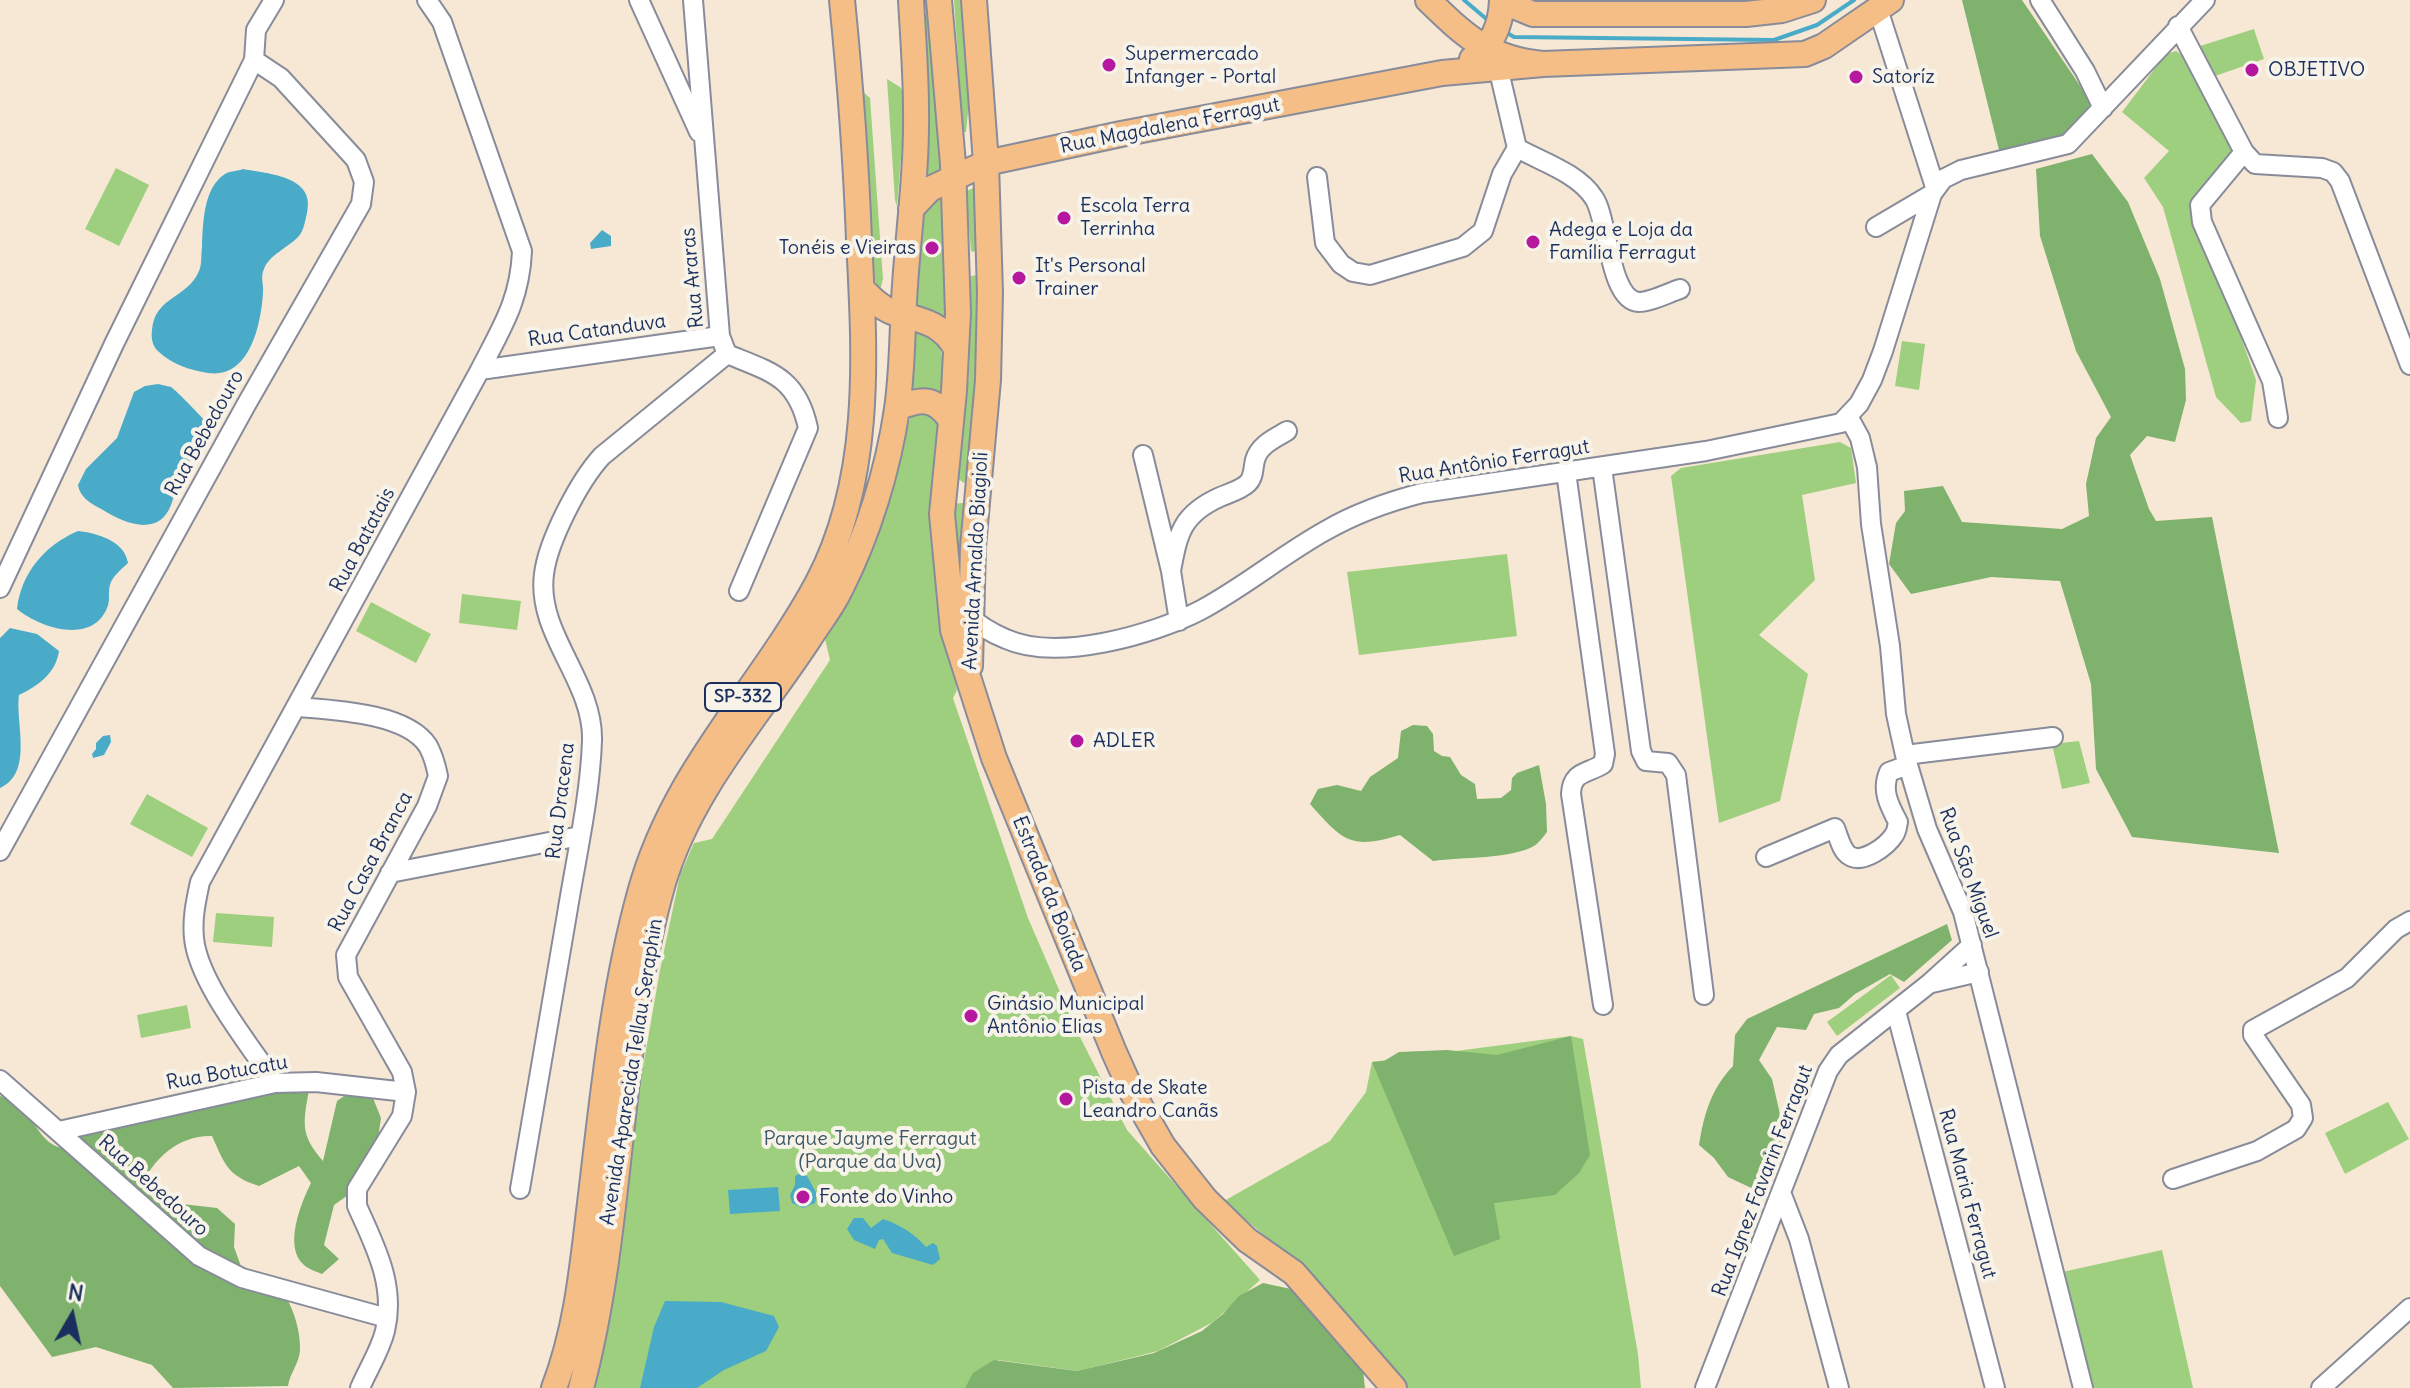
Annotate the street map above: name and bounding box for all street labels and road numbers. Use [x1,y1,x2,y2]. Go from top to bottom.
street label: Rua Magdalena Ferragut [1058,93,1282,159]
street label: Rua Araras [677,227,709,329]
street label: Rua Catanduva [527,309,667,353]
street label: Rua Bebedouro [161,366,249,500]
street label: Rua Antônio Ferragut [1397,435,1591,489]
street label: Avenida Arnaldo Biagioli [958,451,994,671]
street label: Rua Batatais [325,484,401,596]
road number: SP-332 [705,683,781,711]
street label: Rua Dracena [542,741,580,861]
street label: Rua Casa Branca [324,788,418,936]
street label: Rua São Miguel [1933,804,2003,942]
street label: Estrada da Boiada [1007,813,1091,975]
street label: Avenida Aparecida Tellau Seraphin [596,917,668,1227]
street label: Rua Botucatu [164,1051,290,1095]
street label: Rua Ignez Favarin Ferragut [1708,1062,1818,1300]
street label: Rua Maria Ferragut [1933,1107,2001,1281]
street label: Rua Bebedouro [93,1130,213,1242]

